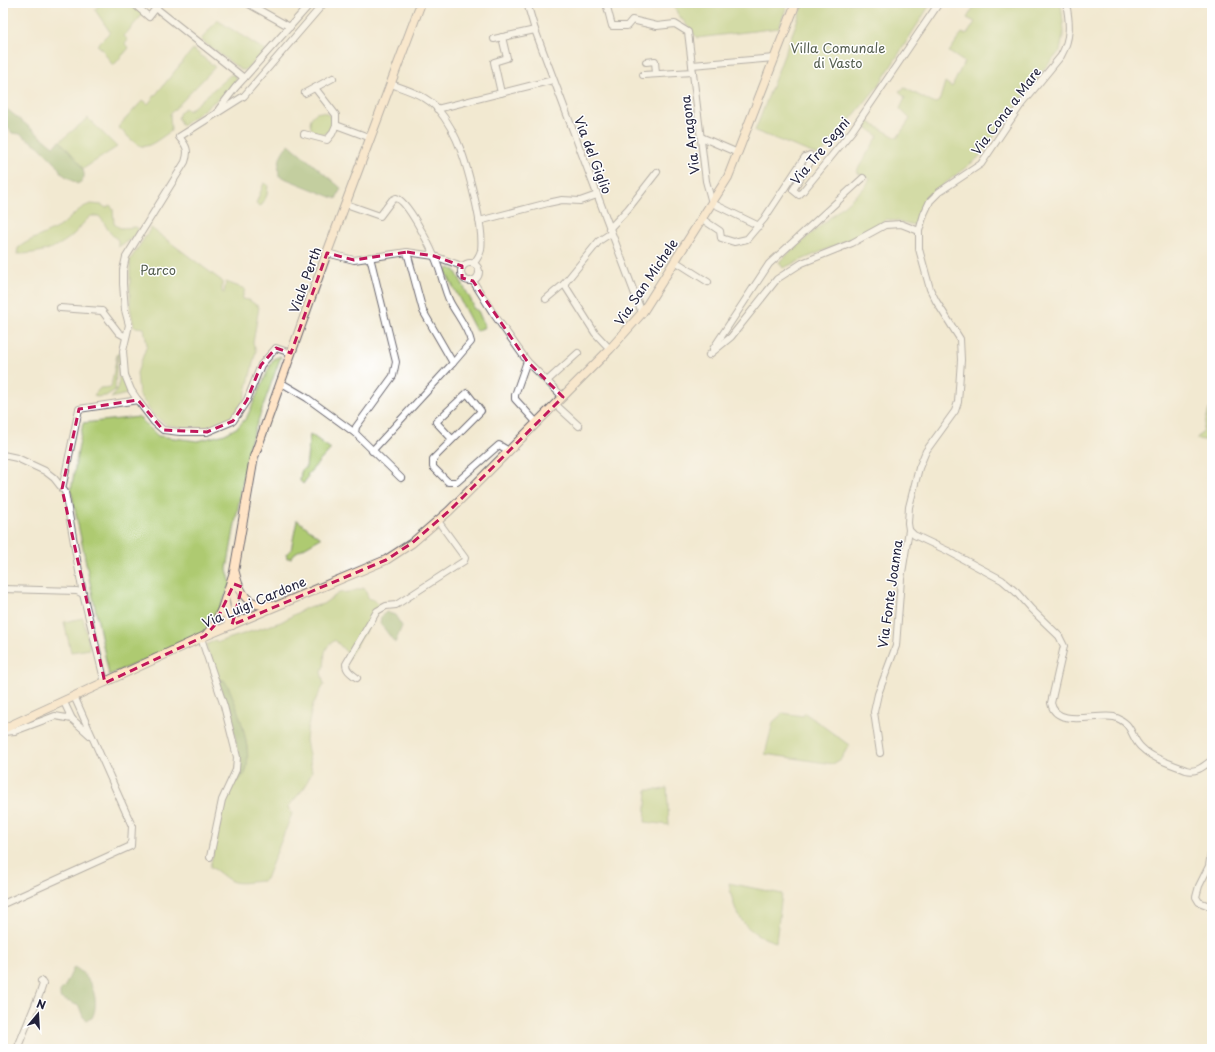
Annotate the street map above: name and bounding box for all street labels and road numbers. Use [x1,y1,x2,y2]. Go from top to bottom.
street label: Via Cona a Mare [966,63,1045,159]
street label: Via Aragona [675,94,704,176]
street label: Via del Giglio [570,113,617,197]
street label: Via Tre Segni [786,113,854,189]
street label: Via San Michele [609,234,682,329]
street label: Viale Perth [284,244,325,316]
street label: Via Fonte Joanna [872,538,907,649]
street label: Via Luigi Cardone [199,571,309,632]

